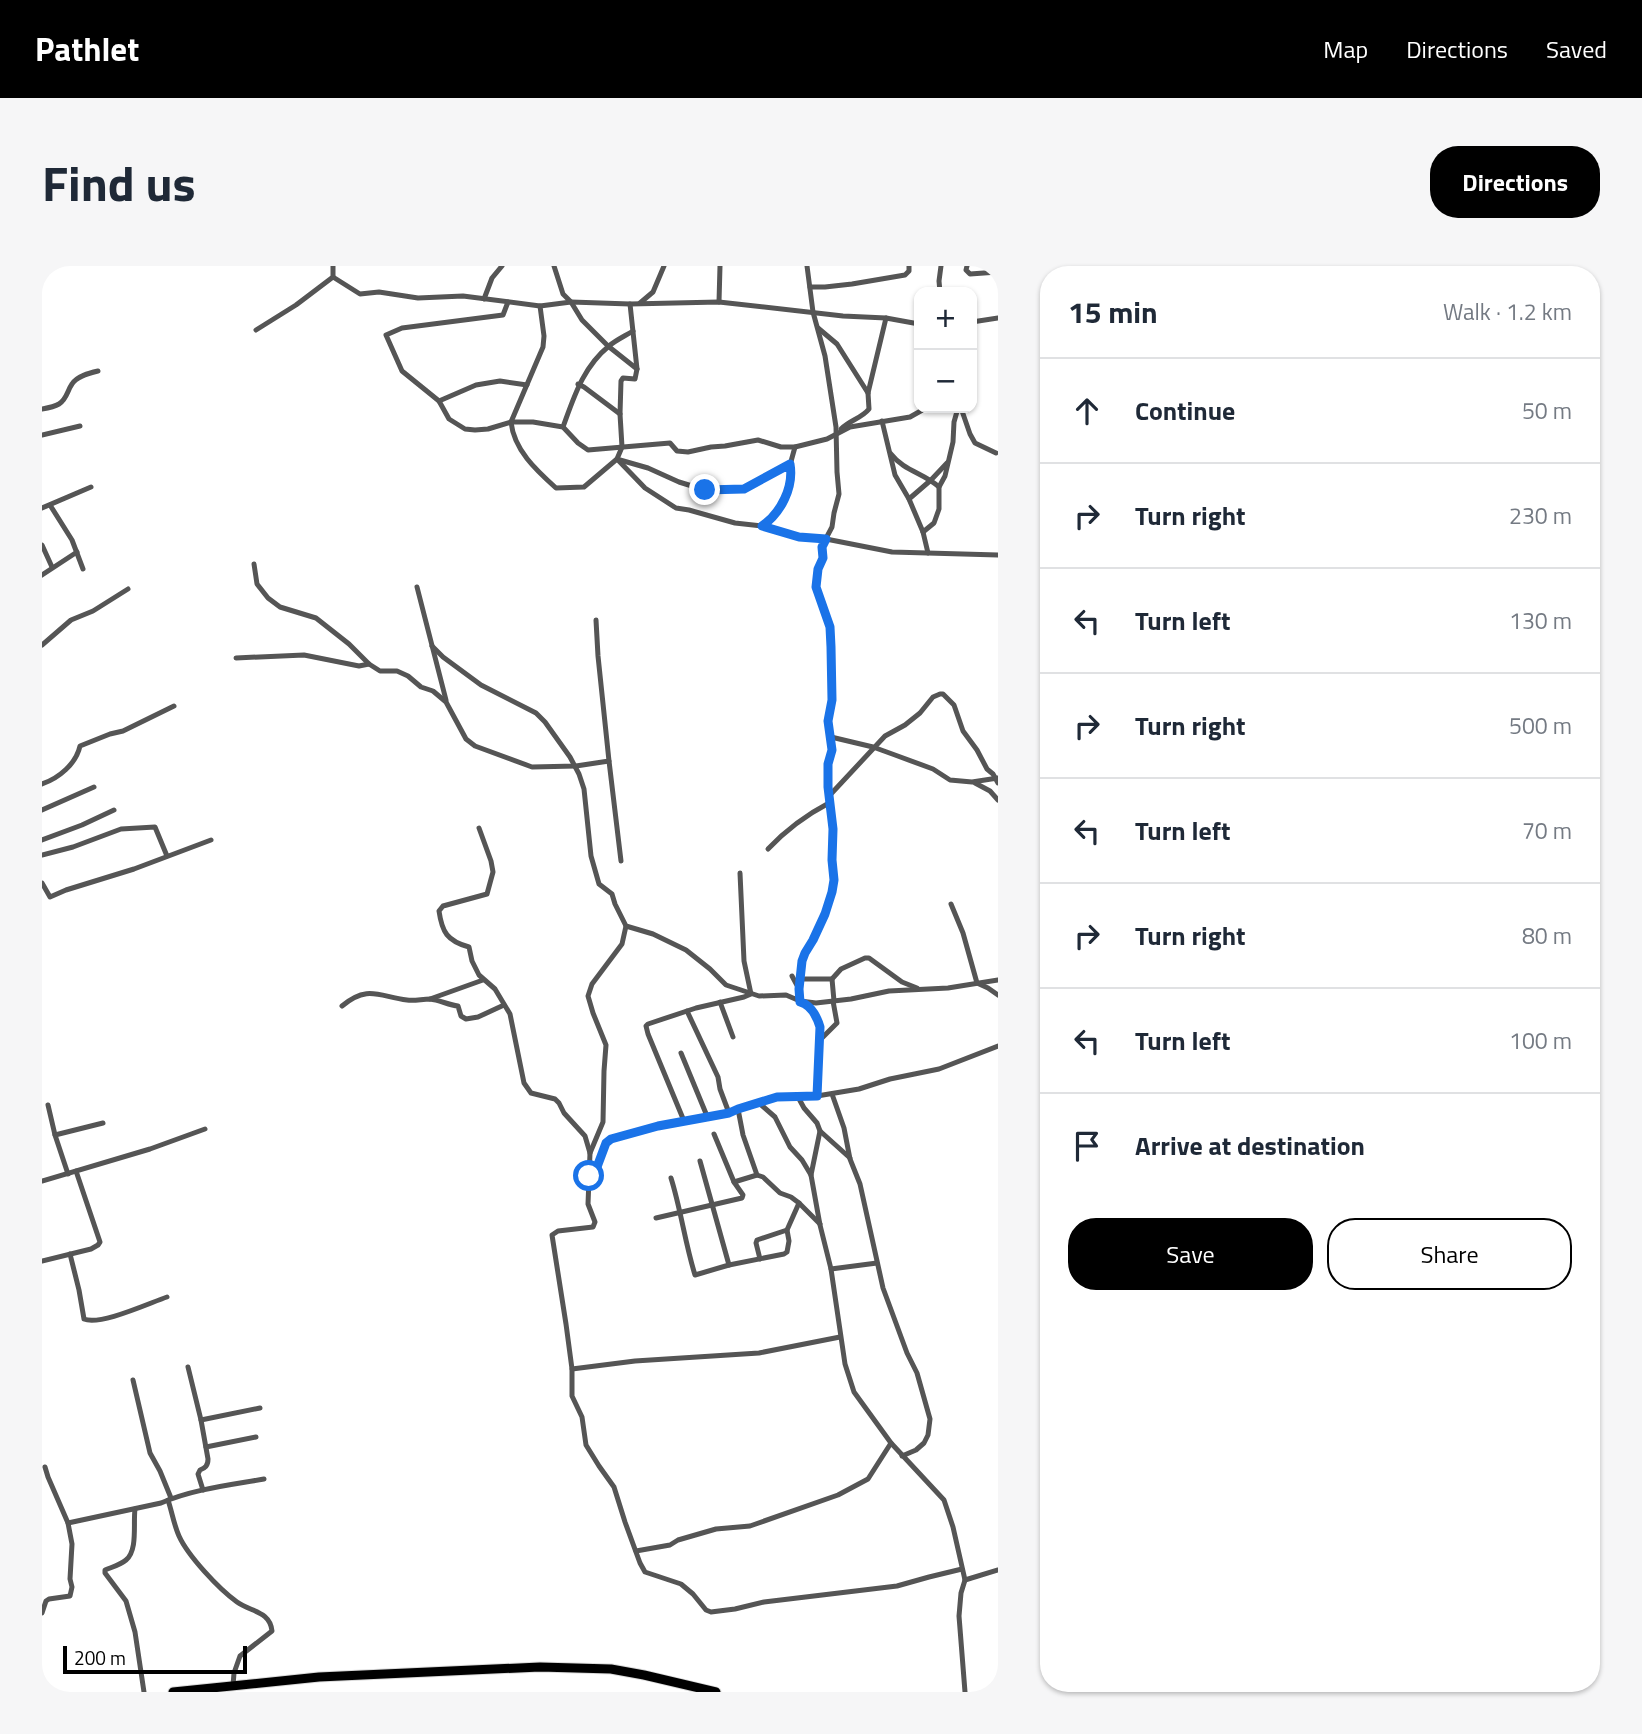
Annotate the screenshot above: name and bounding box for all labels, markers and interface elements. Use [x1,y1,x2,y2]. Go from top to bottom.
text: Pathlet [35,24,139,74]
text: Map [1323,31,1368,67]
text: Directions [1406,31,1508,67]
text: Saved [1546,31,1607,67]
text: Find us [42,145,196,220]
button: Directions [1430,146,1600,218]
map controls [914,287,977,413]
button: + [914,287,977,350]
text: 15 min [1068,289,1158,335]
text: Walk · 1.2 km [1443,294,1572,329]
button: − [914,350,977,413]
text: Continue [1135,391,1235,430]
icon: ahead [1068,392,1106,430]
text: 50 m [1522,393,1572,428]
route end [689,474,720,505]
text: Turn right [1135,496,1246,535]
icon: right [1068,497,1106,535]
text: 230 m [1509,498,1572,533]
text: Turn left [1135,601,1230,640]
icon: left [1068,602,1106,640]
text: 130 m [1509,603,1572,638]
text: Turn right [1135,706,1246,745]
icon: right [1068,707,1106,745]
text: 500 m [1509,708,1572,743]
text: Turn left [1135,811,1230,850]
icon: left [1068,812,1106,850]
text: 70 m [1522,813,1572,848]
text: Turn right [1135,916,1246,955]
icon: right [1068,917,1106,955]
text: 80 m [1522,918,1572,953]
text: Turn left [1135,1021,1230,1060]
icon: left [1068,1022,1106,1060]
text: 100 m [1509,1023,1572,1058]
text: Arrive at destination [1135,1126,1365,1165]
icon: arrive [1068,1127,1106,1165]
route start [573,1160,604,1191]
button: Save [1068,1218,1313,1290]
button: Share [1327,1218,1572,1290]
scale bar [63,1643,247,1675]
text: 200 m [74,1643,126,1672]

